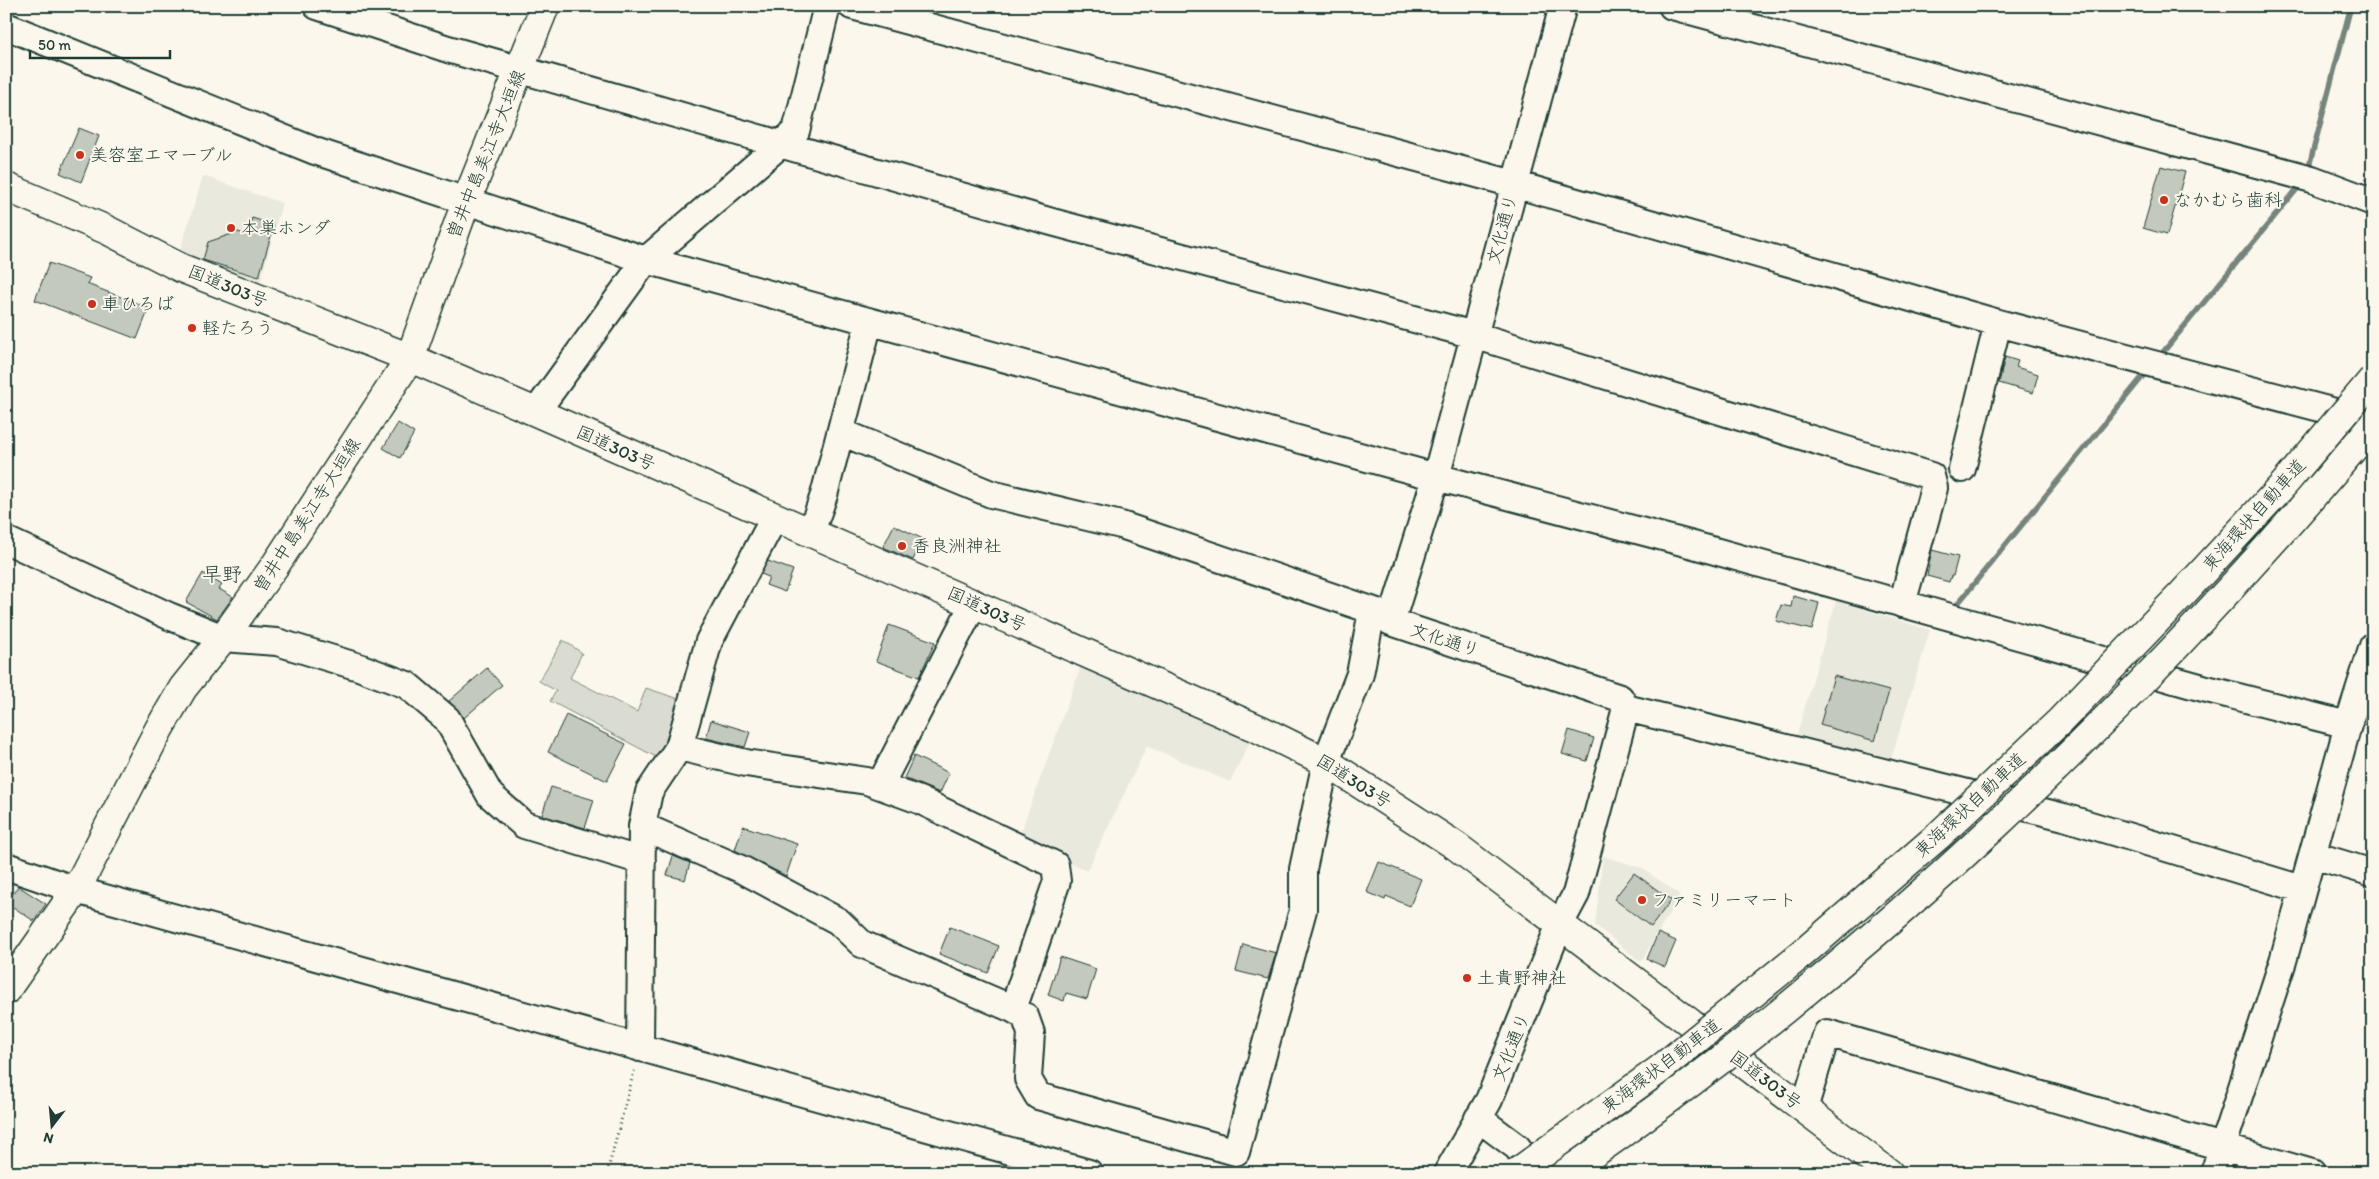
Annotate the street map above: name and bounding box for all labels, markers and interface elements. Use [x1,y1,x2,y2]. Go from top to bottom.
scale bar [30,28,170,60]
text: 50 m [38,36,71,54]
street label: 曽井中島美江寺大垣線 [442,66,530,242]
place label: 美容室エマーブル [90,144,233,166]
marker: 美容室エマーブル [74,149,86,161]
place label: なかむら歯科 [2174,189,2282,211]
street label: 文化通り [1482,191,1522,267]
marker: なかむら歯科 [2158,194,2170,206]
place label: 本巣ホンダ [241,217,330,239]
marker: 本巣ホンダ [225,222,237,234]
street label: 国道303号 [185,260,271,312]
place label: 車ひろば [102,293,174,315]
marker: 車ひろば [86,298,98,310]
place label: 軽たろう [202,317,274,339]
marker: 軽たろう [186,322,198,334]
street label: 国道303号 [573,421,659,475]
street label: 曽井中島美江寺大垣線 [249,434,365,596]
street label: 東海環状自動車道 [2198,454,2310,576]
place label: 香良洲神社 [912,535,1002,557]
marker: 香良洲神社 [896,540,908,552]
district label: 早野 [202,562,242,586]
street label: 国道303号 [944,582,1030,636]
street label: 文化通り [1407,618,1483,662]
street label: 東海環状自動車道 [1910,748,2030,862]
street label: 国道303号 [1312,749,1396,813]
place label: ファミリーマート [1652,889,1796,911]
marker: ファミリーマート [1636,894,1648,906]
place label: 土貴野神社 [1477,967,1567,989]
marker: 土貴野神社 [1461,972,1473,984]
street label: 文化通り [1487,1010,1535,1084]
street label: 東海環状自動車道 [1597,1014,1725,1118]
street label: 国道303号 [1726,1046,1806,1114]
north arrow [28,1102,78,1152]
text: N [42,1129,55,1147]

